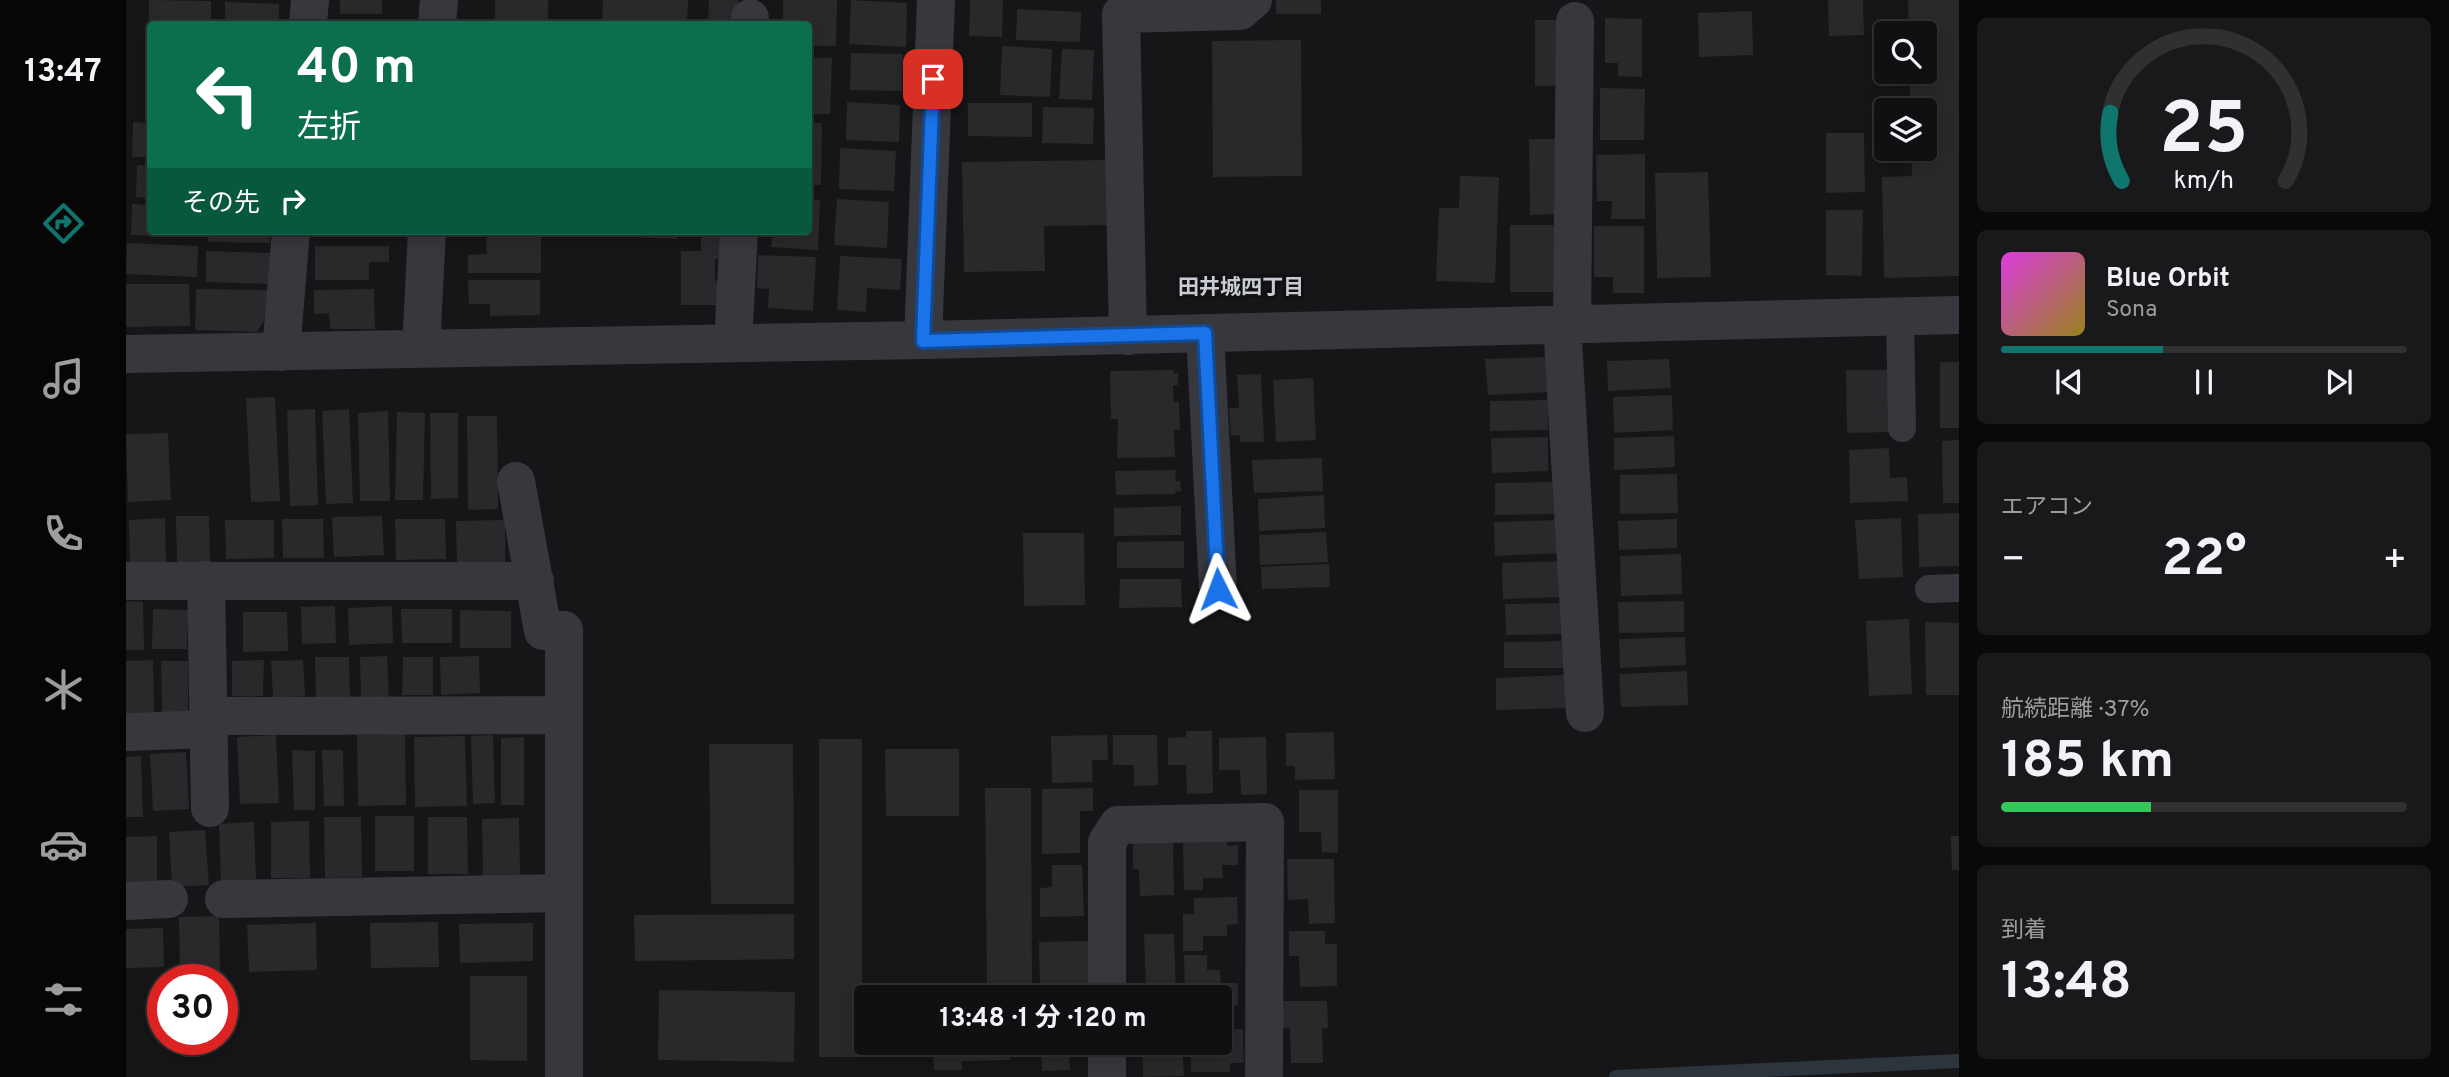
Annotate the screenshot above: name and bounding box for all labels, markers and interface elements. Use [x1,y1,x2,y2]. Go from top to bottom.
map controls [1874,21,1937,161]
button: search [1874,21,1937,84]
text: 40 m [297,39,416,101]
icon: left [182,49,273,140]
pin [903,49,963,109]
text: 13:47 [24,53,102,93]
icon: arrive [914,60,952,98]
text: 25 [2160,87,2249,179]
button: layers [1874,98,1937,161]
text: 左折 [297,109,361,149]
text: km/h [2174,166,2234,198]
icon: right [274,182,312,220]
text: その先 [182,188,260,221]
icon: directions [39,199,88,248]
text: Blue Orbit [2106,263,2230,296]
district label: 田井城四丁目 [1178,275,1304,302]
text: Sona [2106,296,2157,325]
icon: music [39,354,88,403]
icon: previous [2050,363,2088,401]
icon: pause [2185,363,2223,401]
icon: next [2320,363,2358,401]
text: エアコン [2001,494,2093,523]
icon: phone [39,509,88,558]
text: 22° [2161,528,2247,594]
text: − [2001,537,2026,586]
text: + [2382,537,2407,586]
position arrow [1181,552,1255,626]
icon: climate [39,665,88,714]
text: 航続距離 · 37% [2001,696,2149,725]
text: 185 km [2001,730,2174,796]
icon: car [39,820,88,869]
text: 到着 [2001,917,2047,946]
text: 13:48 [2001,951,2132,1017]
speed limit sign: 30 [147,964,238,1055]
icon: filters [39,975,88,1024]
text: 13:48 · 1 分 · 120 m [940,1003,1146,1036]

